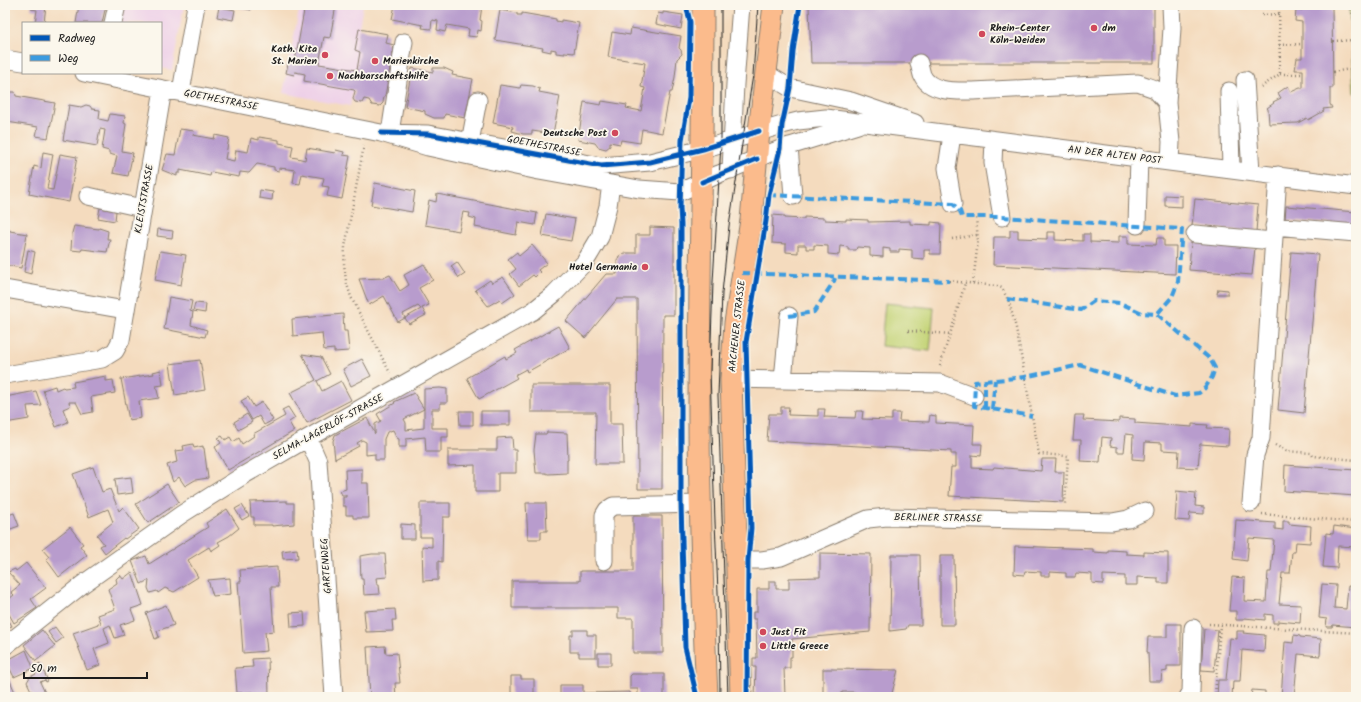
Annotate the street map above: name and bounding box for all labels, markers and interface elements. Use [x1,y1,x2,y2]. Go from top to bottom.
place label: Rhein-Center Köln-Weiden [990,20,1050,48]
place label: dm [1102,20,1116,36]
legend [22,22,162,74]
marker: dm [1089,23,1099,33]
text: Radweg [58,29,96,48]
marker: Rhein-Center Köln-Weiden [977,29,987,39]
place label: Kath. Kita St. Marien [271,41,317,69]
text: Weg [58,49,79,68]
marker: Kath. Kita St. Marien [320,50,330,60]
place label: Marienkirche [383,53,439,69]
marker: Marienkirche [370,56,380,66]
place label: Nachbarschaftshilfe [338,68,428,84]
marker: Nachbarschaftshilfe [325,71,335,81]
street label: GOETHESTRASSE [183,85,260,115]
place label: Deutsche Post [543,125,607,141]
marker: Deutsche Post [610,128,620,138]
street label: GOETHESTRASSE [506,131,583,161]
street label: AN DER ALTEN POST [1067,141,1165,169]
street label: KLEISTSTRASSE [130,162,158,235]
place label: Hotel Germania [569,259,637,275]
marker: Hotel Germania [640,262,650,272]
street label: AACHENER STRASSE [724,278,750,373]
street label: SELMA-LAGERLÖF-STRASSE [269,389,388,464]
street label: BERLINER STRASSE [894,509,983,527]
street label: GARTENWEG [316,538,336,594]
place label: Just Fit [771,624,807,640]
marker: Just Fit [758,627,768,637]
place label: Little Greece [771,638,829,654]
marker: Little Greece [758,641,768,651]
scale bar [24,654,147,680]
text: 50 m [30,659,57,678]

